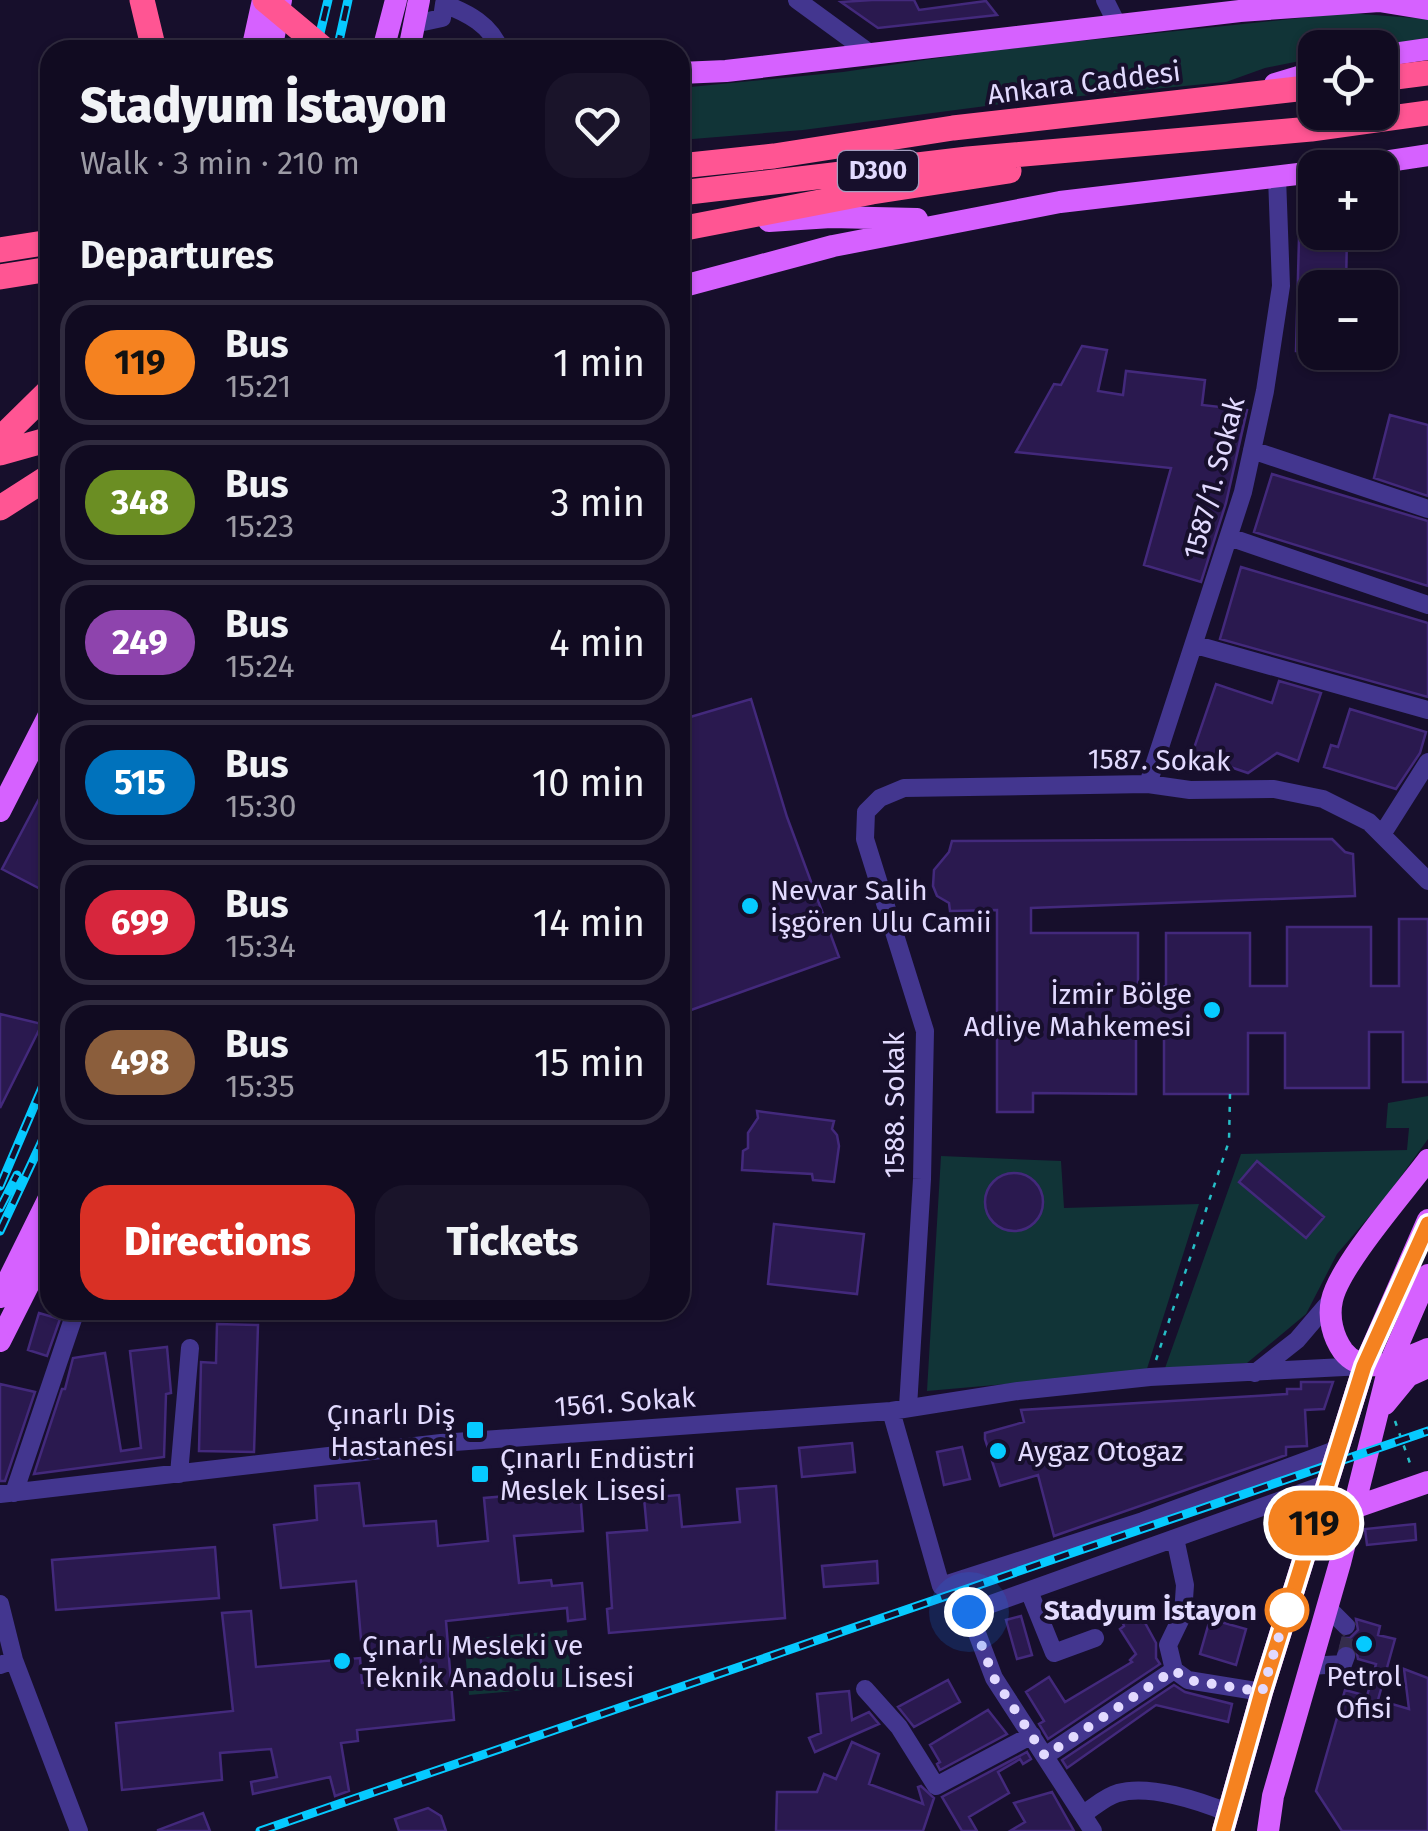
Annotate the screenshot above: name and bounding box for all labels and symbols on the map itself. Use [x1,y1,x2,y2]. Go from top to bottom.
street label: Ankara Caddesi [985,55,1183,111]
road number: D300 [838,151,918,191]
street label: 1587/1. Sokak [1176,393,1252,563]
street label: 1587. Sokak [1087,742,1231,778]
place label: Nevvar Salih İşgören Ulu Camii [770,874,992,939]
marker: Nevvar Salih İşgören Ulu Camii [739,895,761,917]
place label: İzmir Bölge Adliye Mahkemesi [964,978,1192,1043]
marker: İzmir Bölge Adliye Mahkemesi [1201,999,1223,1021]
street label: 1588. Sokak [878,1031,911,1178]
street label: 1561. Sokak [553,1381,697,1423]
place label: Çınarlı Diş Hastanesi [327,1398,455,1463]
marker: Çınarlı Diş Hastanesi [464,1419,486,1441]
place label: Aygaz Otogaz [1018,1435,1184,1468]
marker: Aygaz Otogaz [987,1440,1009,1462]
place label: Çınarlı Endüstri Meslek Lisesi [500,1442,695,1507]
marker: Çınarlı Endüstri Meslek Lisesi [469,1463,491,1485]
line badge: 119 [1256,1490,1372,1556]
your location [944,1587,994,1637]
marker: Stadyum İstayon [1266,1589,1308,1631]
place label: Stadyum İstayon [1044,1594,1257,1627]
place label: Çınarlı Mesleki ve Teknik Anadolu Lisesi [362,1629,634,1694]
marker: Petrol Ofisi [1353,1633,1375,1655]
marker: Çınarlı Mesleki ve Teknik Anadolu Lisesi [331,1650,353,1672]
place label: Petrol Ofisi [1326,1660,1402,1725]

